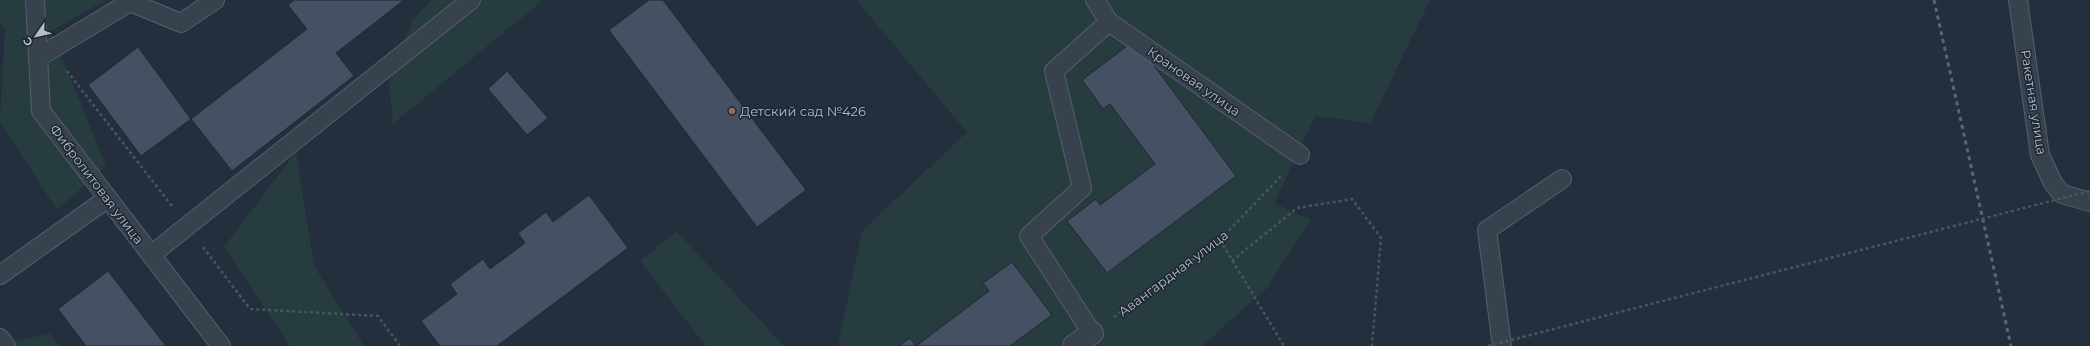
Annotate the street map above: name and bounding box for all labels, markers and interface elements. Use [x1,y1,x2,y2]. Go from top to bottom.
north arrow [16,16,56,56]
text: С [20,34,36,49]
street label: Крановая улица [1144,43,1244,119]
street label: Ракетная улица [2018,48,2050,156]
place label: Детский сад №426 [740,103,866,119]
marker: Детский сад №426 [727,106,737,116]
street label: Фибролитовая улица [47,121,147,247]
street label: Авангардная улица [1115,227,1231,319]

